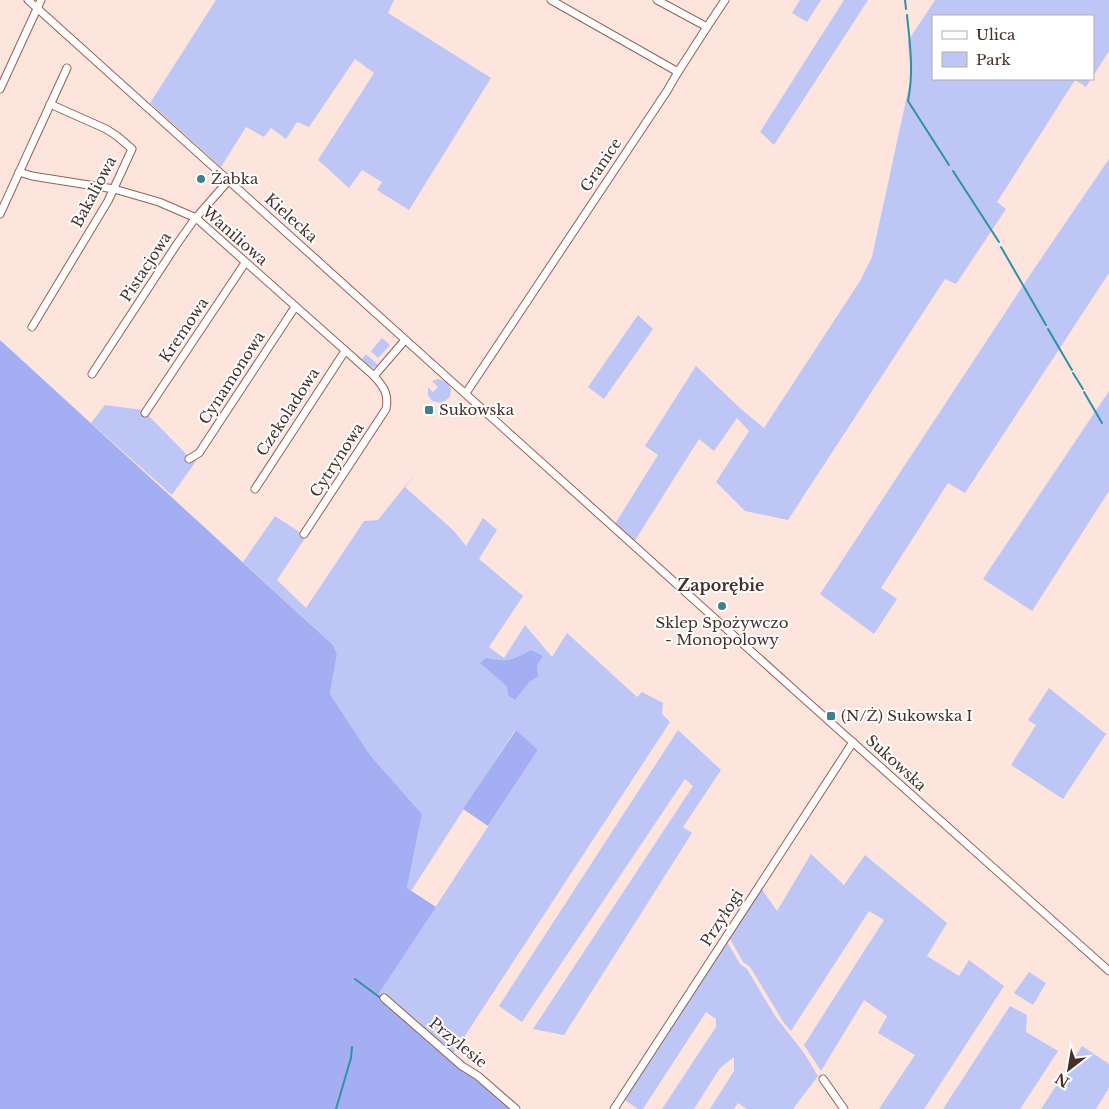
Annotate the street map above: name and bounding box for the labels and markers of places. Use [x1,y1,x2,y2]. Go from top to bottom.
place label: Żabka [211,169,259,188]
marker: Żabka [195,173,207,185]
place label: Sukowska [439,400,515,419]
marker: Sukowska [423,404,435,416]
marker: Sklep Spożywczo - Monopolowy [716,600,728,612]
place label: Sklep Spożywczo - Monopolowy [655,613,789,649]
place label: (N/Ż) Sukowska I [841,706,973,725]
marker: (N/Ż) Sukowska I [825,710,837,722]

